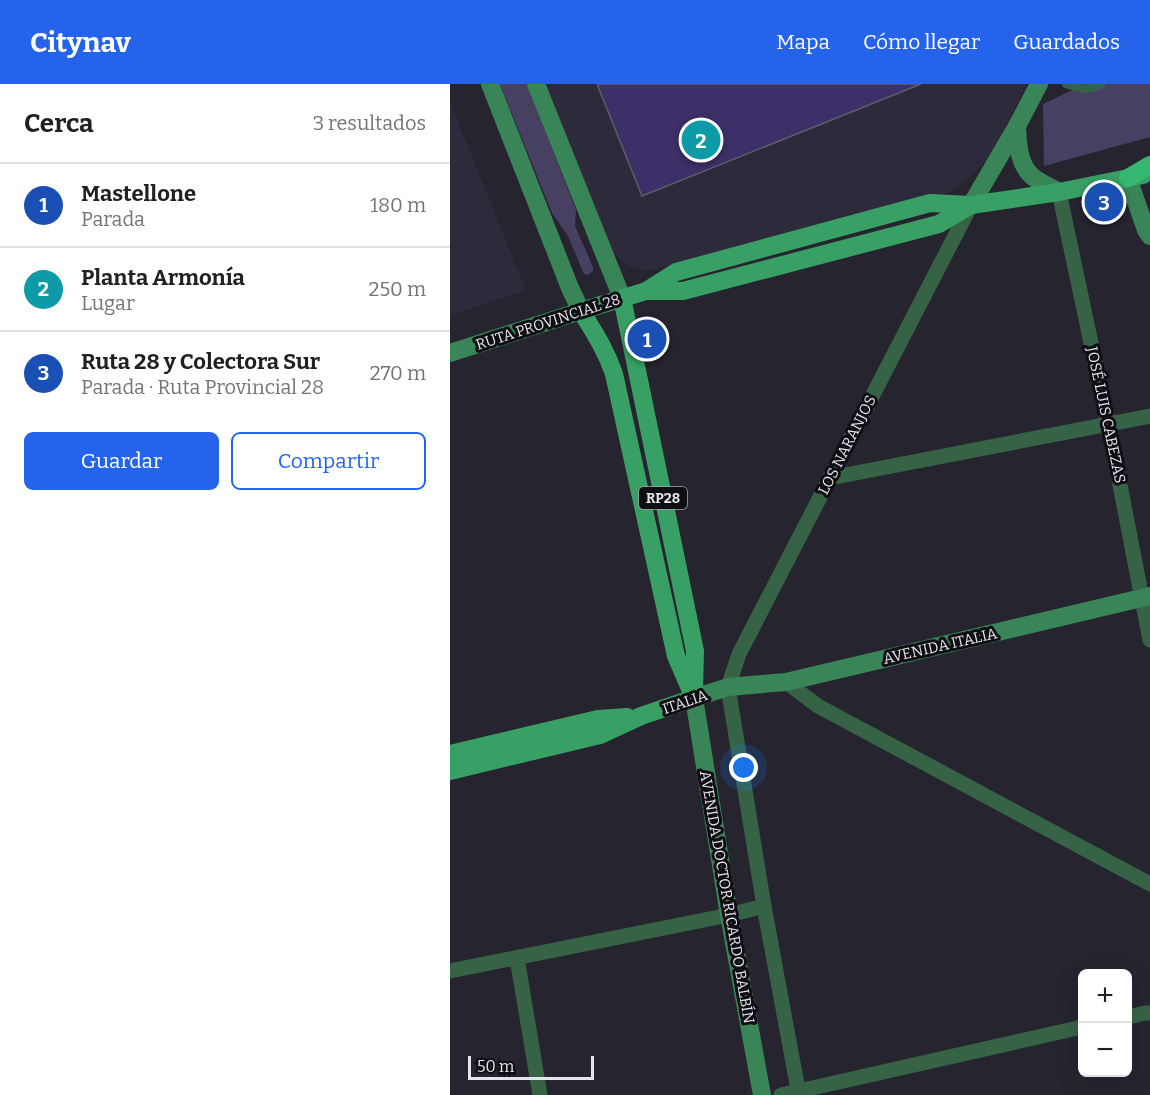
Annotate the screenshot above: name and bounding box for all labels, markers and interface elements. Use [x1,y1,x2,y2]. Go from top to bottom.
text: Citynav [30,26,131,59]
text: Mapa [776,29,830,55]
text: Cómo llegar [863,29,980,55]
text: Guardados [1013,29,1120,55]
text: Cerca [24,108,94,139]
text: 3 resultados [313,111,426,135]
pin: 2 [682,118,720,162]
text: Mastellone [81,180,196,207]
pin: 3 [1084,180,1124,224]
text: 1 [39,193,48,217]
text: 180 m [370,193,426,217]
text: Parada [81,207,145,231]
text: Planta Armonía [81,264,245,291]
text: 2 [38,277,49,301]
text: 250 m [369,277,426,301]
street label: RUTA PROVINCIAL 28 [473,290,623,354]
text: Lugar [81,291,135,315]
pin: 1 [628,316,666,362]
street label: JOSÉ LUIS CABEZAS [1083,344,1129,485]
text: Ruta 28 y Colectora Sur [81,348,320,375]
text: 3 [38,361,49,385]
text: 270 m [370,361,426,385]
text: Parada · Ruta Provincial 28 [81,375,324,399]
street label: LOS NARANJOS [814,392,880,498]
button: Guardar [24,432,219,490]
button: Compartir [231,432,426,490]
road number: RP28 [639,487,687,509]
street label: AVENIDA ITALIA [881,624,999,668]
street label: ITALIA [660,686,710,718]
your location [729,753,758,782]
street label: AVENIDA DOCTOR RICARDO BALBÍN [696,769,758,1025]
map controls [1078,969,1132,1077]
button: + [1078,969,1132,1023]
button: − [1078,1023,1132,1077]
scale bar [468,1053,594,1080]
text: 50 m [477,1057,514,1076]

